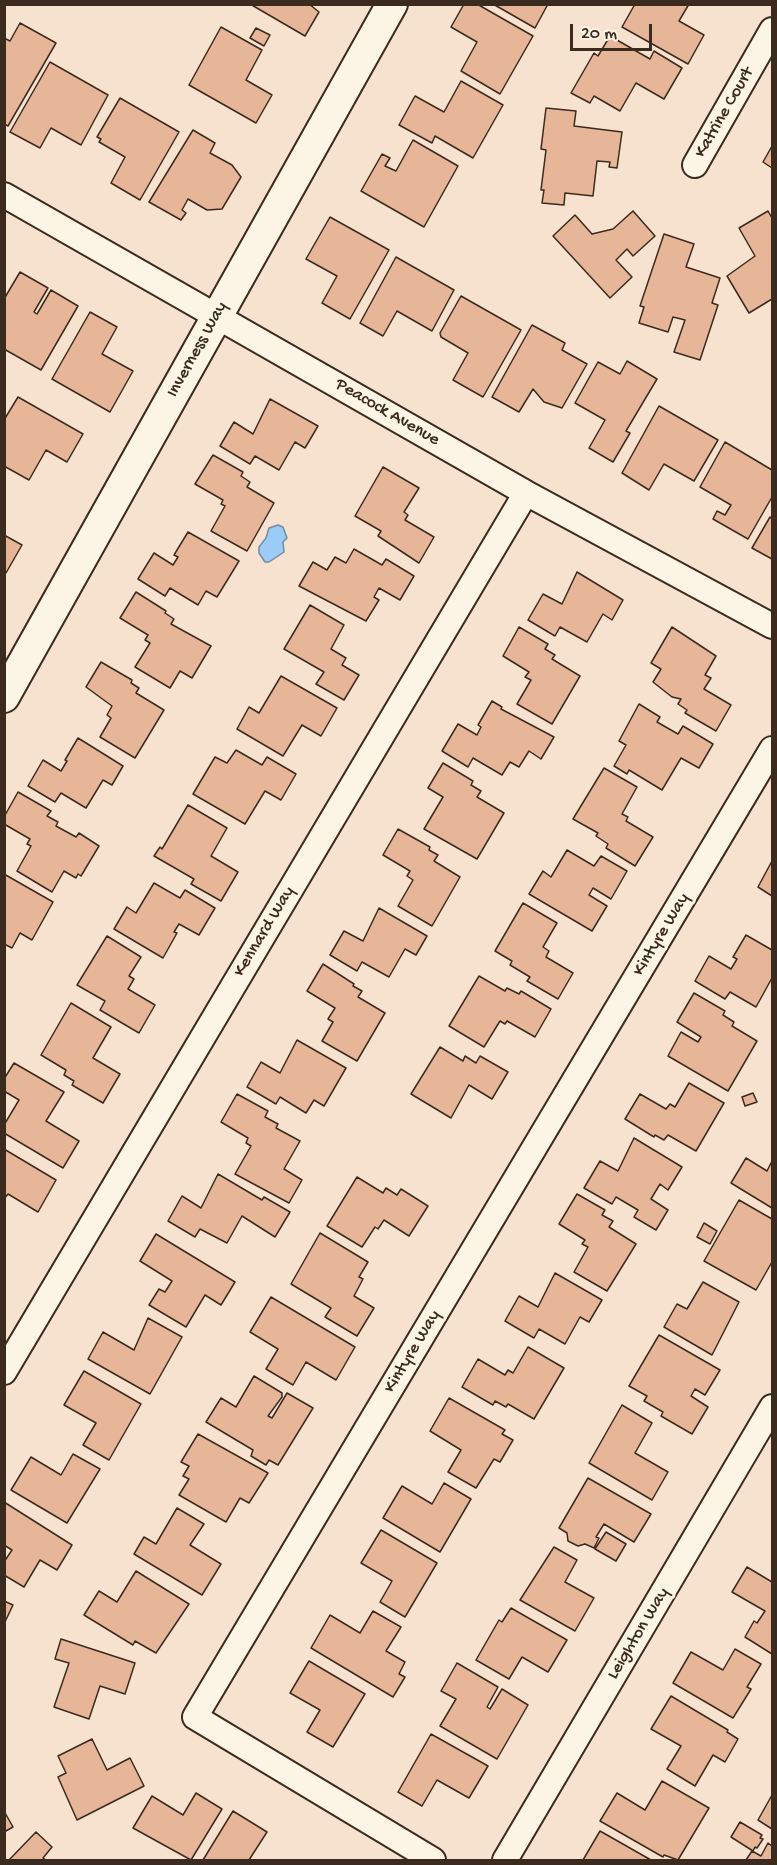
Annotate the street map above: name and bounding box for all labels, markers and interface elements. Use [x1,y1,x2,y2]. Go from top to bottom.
scale bar [573,12,656,50]
text: 20 m [581,24,617,45]
street label: Katrine Court [690,64,760,162]
street label: Inverness Way [163,298,233,402]
street label: Peacock Avenue [331,374,443,452]
street label: Kennard Way [230,883,300,981]
street label: Kintyre Way [629,890,695,980]
street label: Kintyre Way [380,1307,446,1397]
street label: Leighton Way [603,1584,675,1684]

